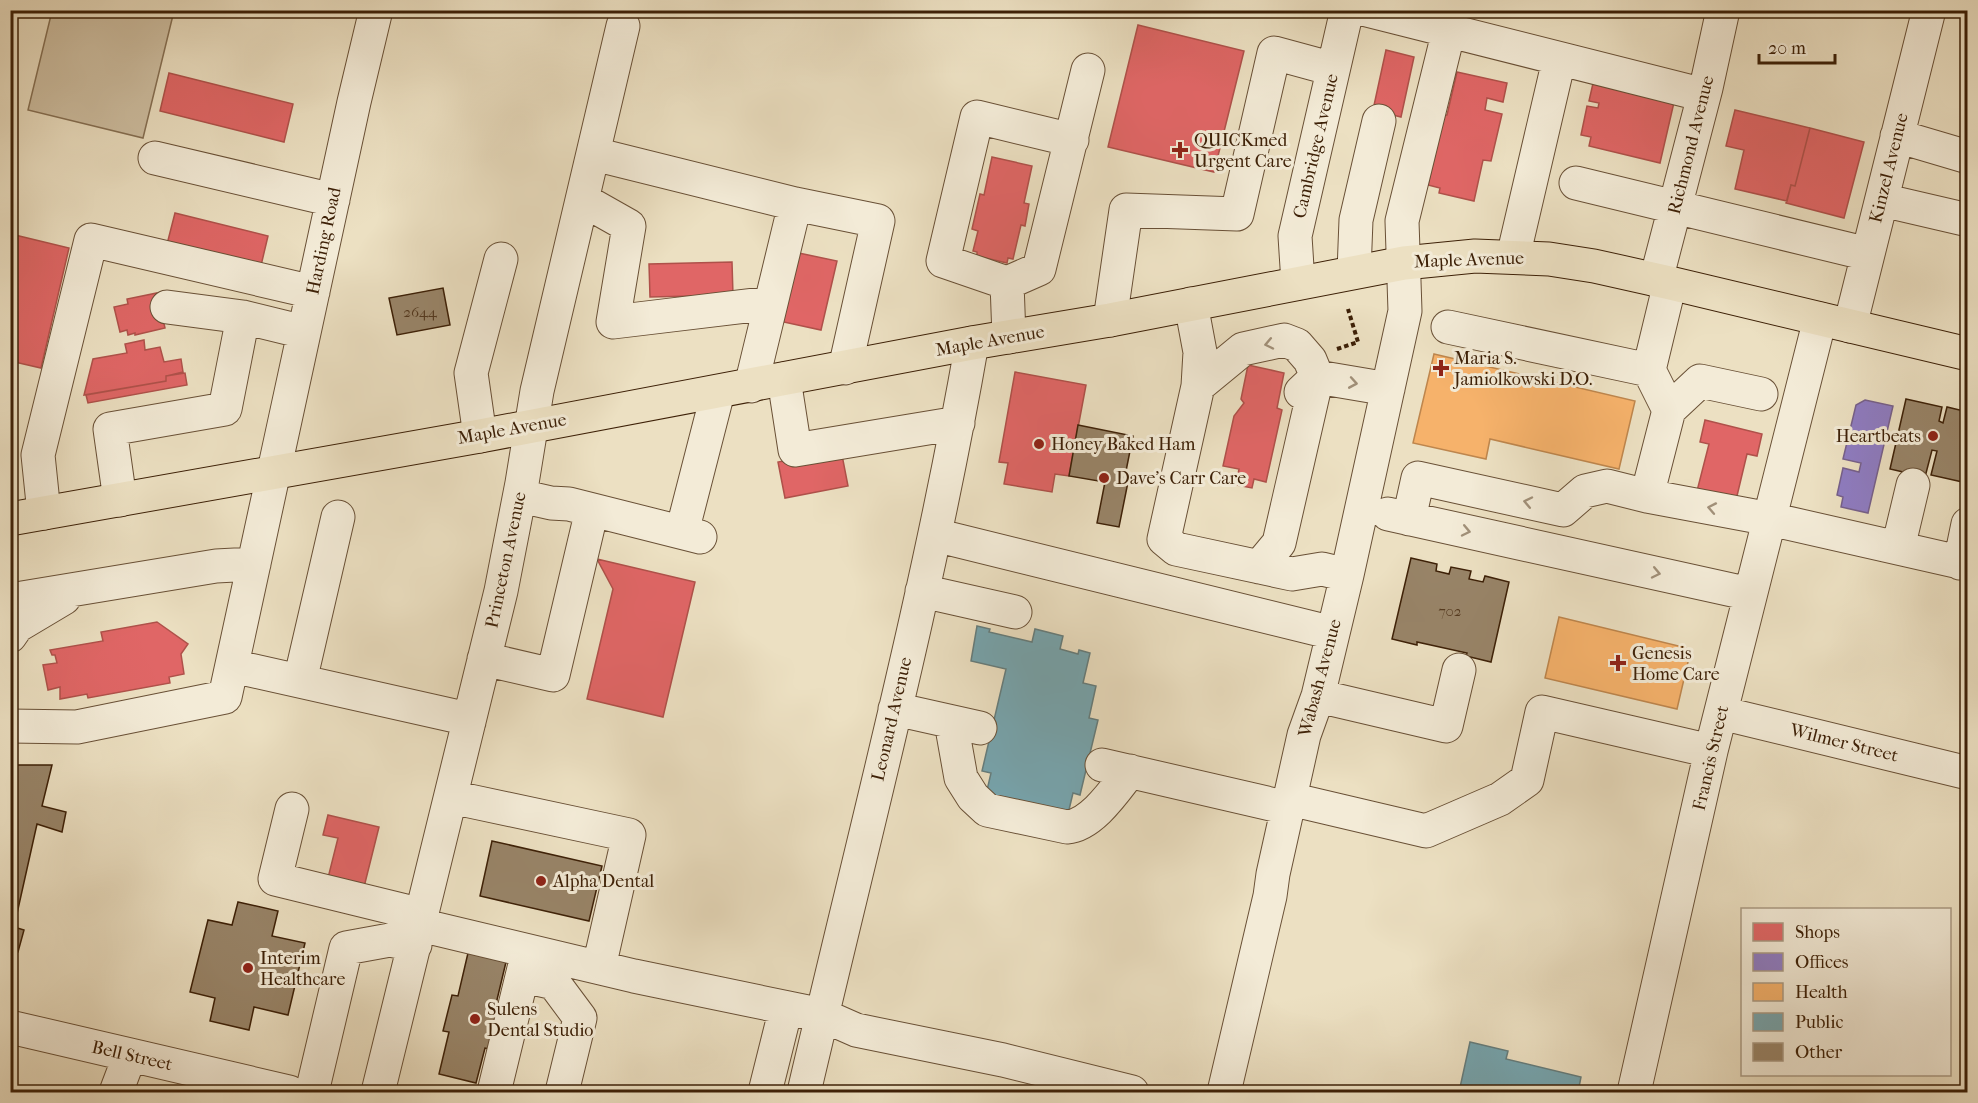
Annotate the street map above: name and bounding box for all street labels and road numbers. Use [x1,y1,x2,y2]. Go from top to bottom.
street label: Cambridge Avenue [1289,72,1343,220]
street label: Richmond Avenue [1664,73,1718,217]
street label: Kinzel Avenue [1865,111,1913,225]
street label: Harding Road [302,185,346,297]
street label: Maple Avenue [1414,248,1524,272]
street label: Maple Avenue [934,321,1046,361]
street label: Maple Avenue [456,409,568,449]
street label: Princeton Avenue [481,490,531,630]
street label: Wabash Avenue [1294,617,1346,740]
street label: Leonard Avenue [868,655,917,783]
street label: Francis Street [1689,703,1733,813]
street label: Wilmer Street [1787,719,1901,767]
street label: Bell Street [90,1037,175,1076]

